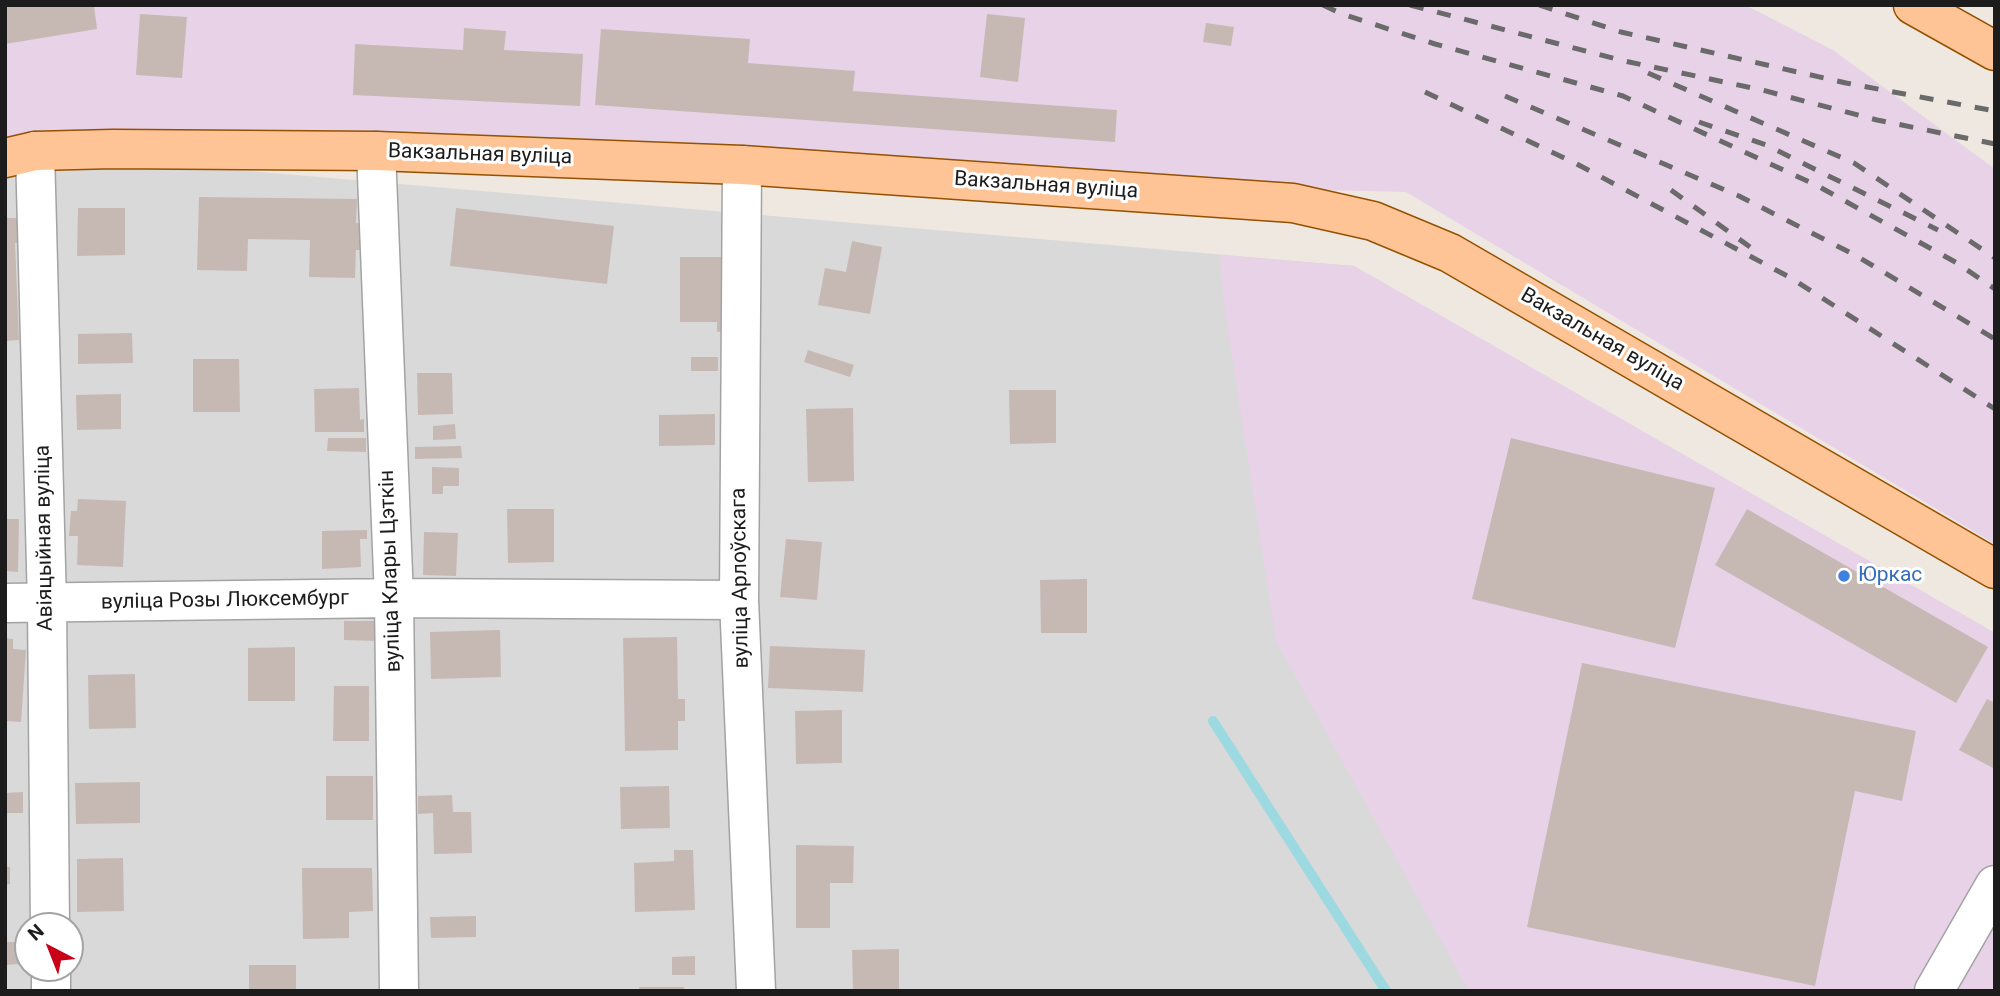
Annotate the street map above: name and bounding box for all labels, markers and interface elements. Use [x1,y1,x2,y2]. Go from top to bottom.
street label: Вакзальная вуліца [387,139,573,171]
street label: Вакзальная вуліца [953,167,1139,205]
street label: Вакзальная вуліца [1516,283,1688,397]
street label: Авіяцыйная вуліца [31,445,59,631]
street label: вуліца Клары Цэткін [375,469,407,673]
street label: вуліца Арлоўскага [727,487,755,669]
place label: Юркас [1858,563,1922,589]
marker: Юркас [1836,568,1852,584]
street label: вуліца Розы Люксембург [101,586,349,616]
north arrow [14,912,84,982]
text: N [23,919,49,946]

